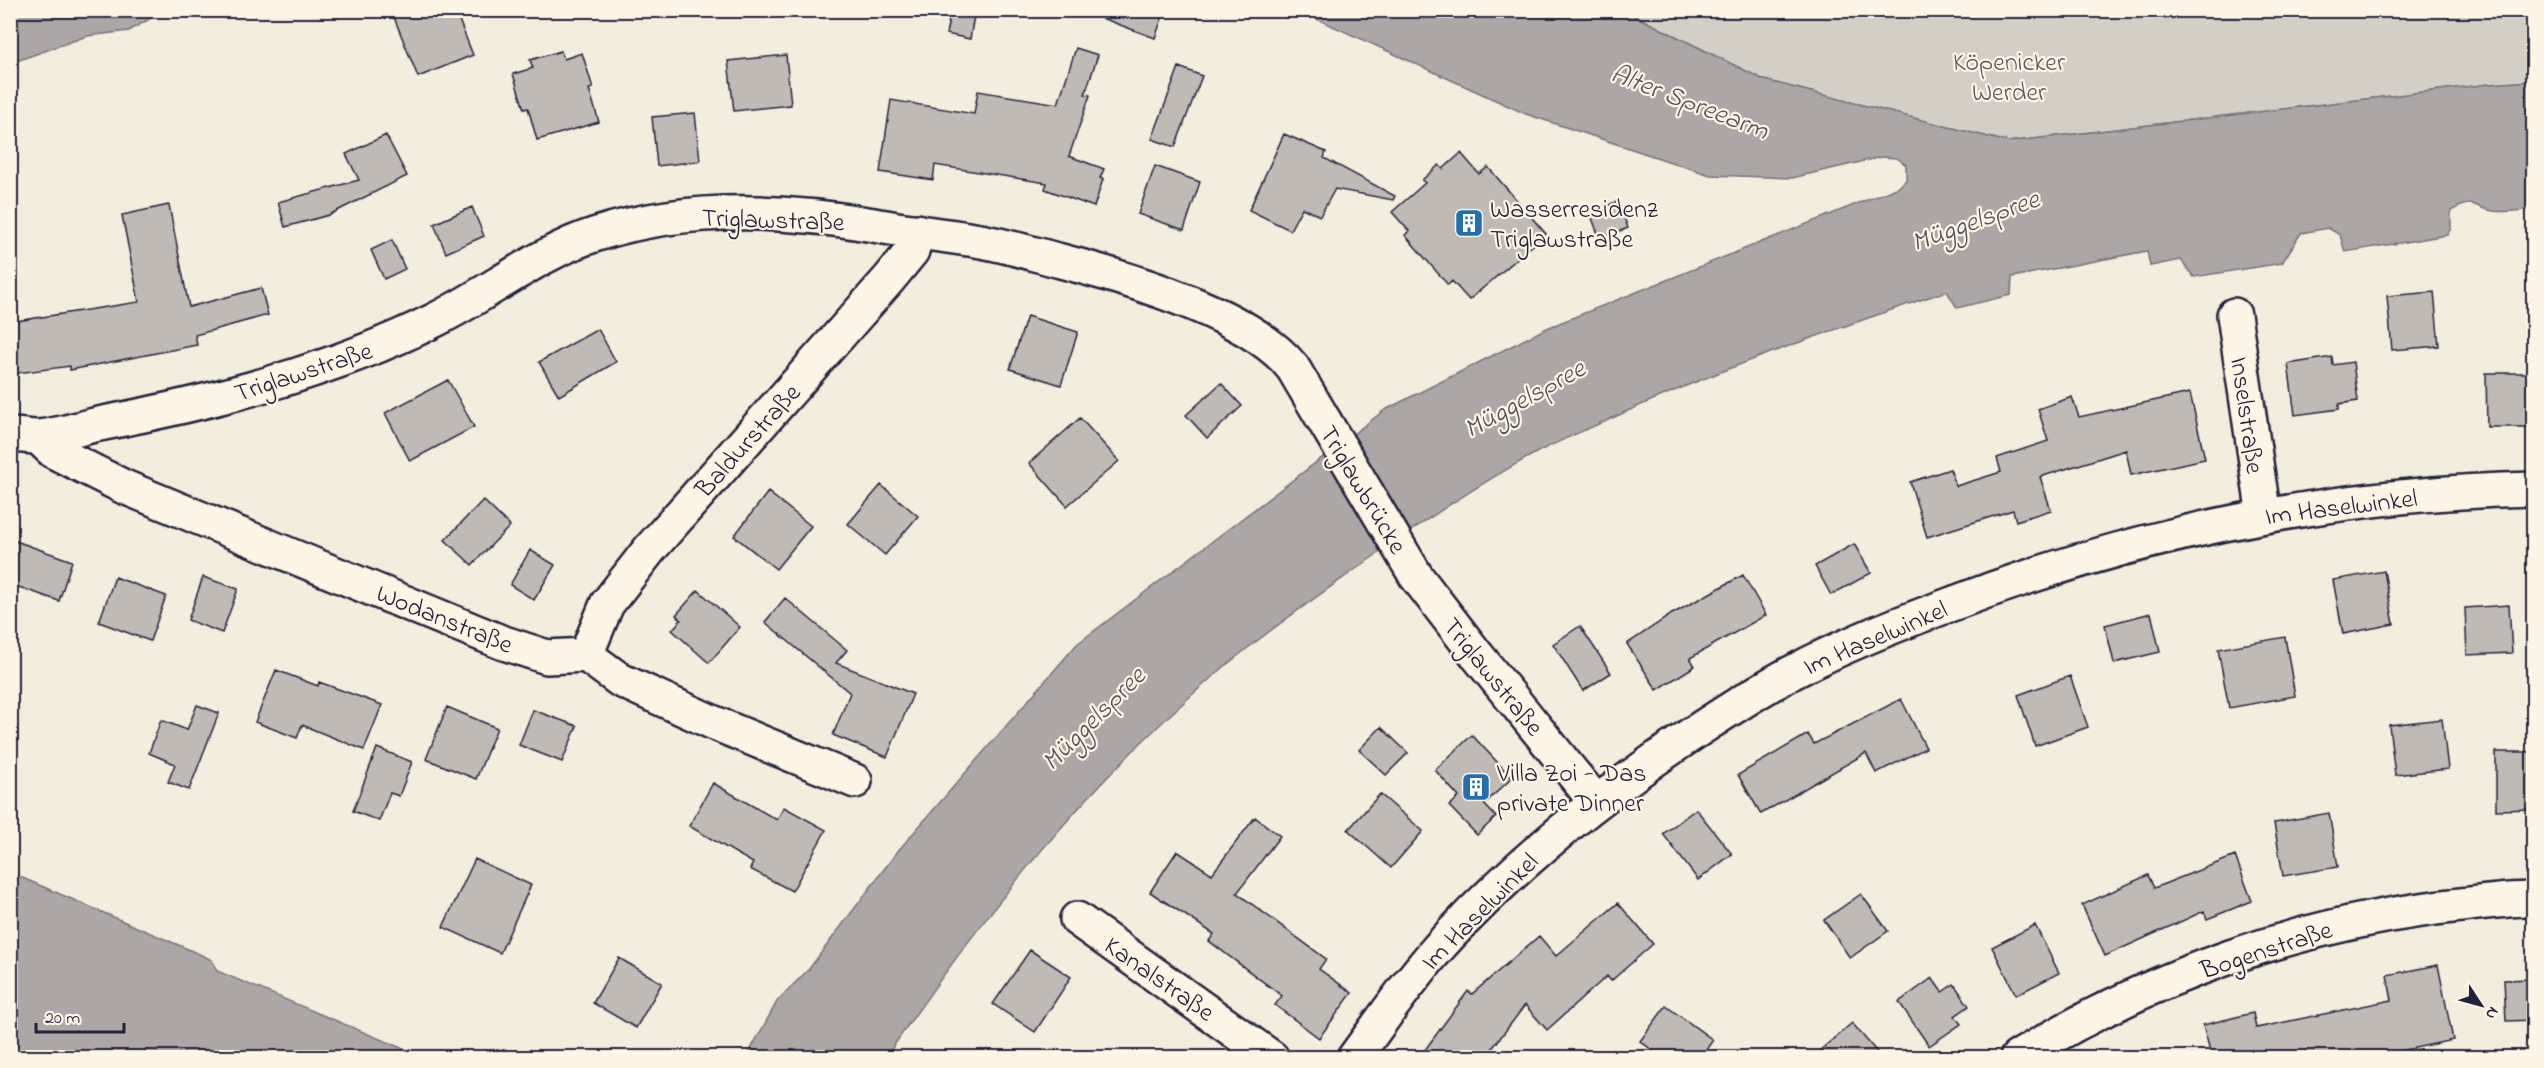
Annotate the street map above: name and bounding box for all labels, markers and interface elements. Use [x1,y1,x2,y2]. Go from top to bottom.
park label: Köpenicker Werder [1953,45,2066,113]
water label: Alter Spreearm [1605,55,1775,152]
water label: Müggelspree [1906,181,2047,264]
place label: Wasserresidenz Triglawstraße [1490,192,1658,260]
street label: Triglawstraße [701,201,845,243]
building icon: Wasserresidenz Triglawstraße [1453,207,1485,239]
street label: Triglawstraße [230,334,378,414]
water label: Müggelspree [1457,350,1595,451]
street label: Inselstraße [2218,355,2272,477]
street label: Baldurstraße [687,376,811,508]
street label: Triglawbrücke [1308,419,1415,563]
street label: Im Haselwinkel [2263,481,2420,537]
street label: Wodanstraße [370,576,518,666]
street label: Im Haselwinkel [1798,592,1954,687]
street label: Triglawstraße [1432,610,1552,746]
water label: Müggelspree [1034,657,1158,782]
place label: Villa Zoi - Das private Dinner [1496,756,1647,824]
building icon: Villa Zoi - Das private Dinner [1460,771,1492,803]
street label: Im Haselwinkel [1414,846,1549,981]
street label: Bogenstraße [2195,913,2338,991]
street label: Kanalstraße [1095,928,1222,1033]
north arrow [2451,975,2511,1035]
scale bar [36,996,124,1034]
text: N [2479,1001,2504,1024]
text: 20 m [45,1006,80,1032]

